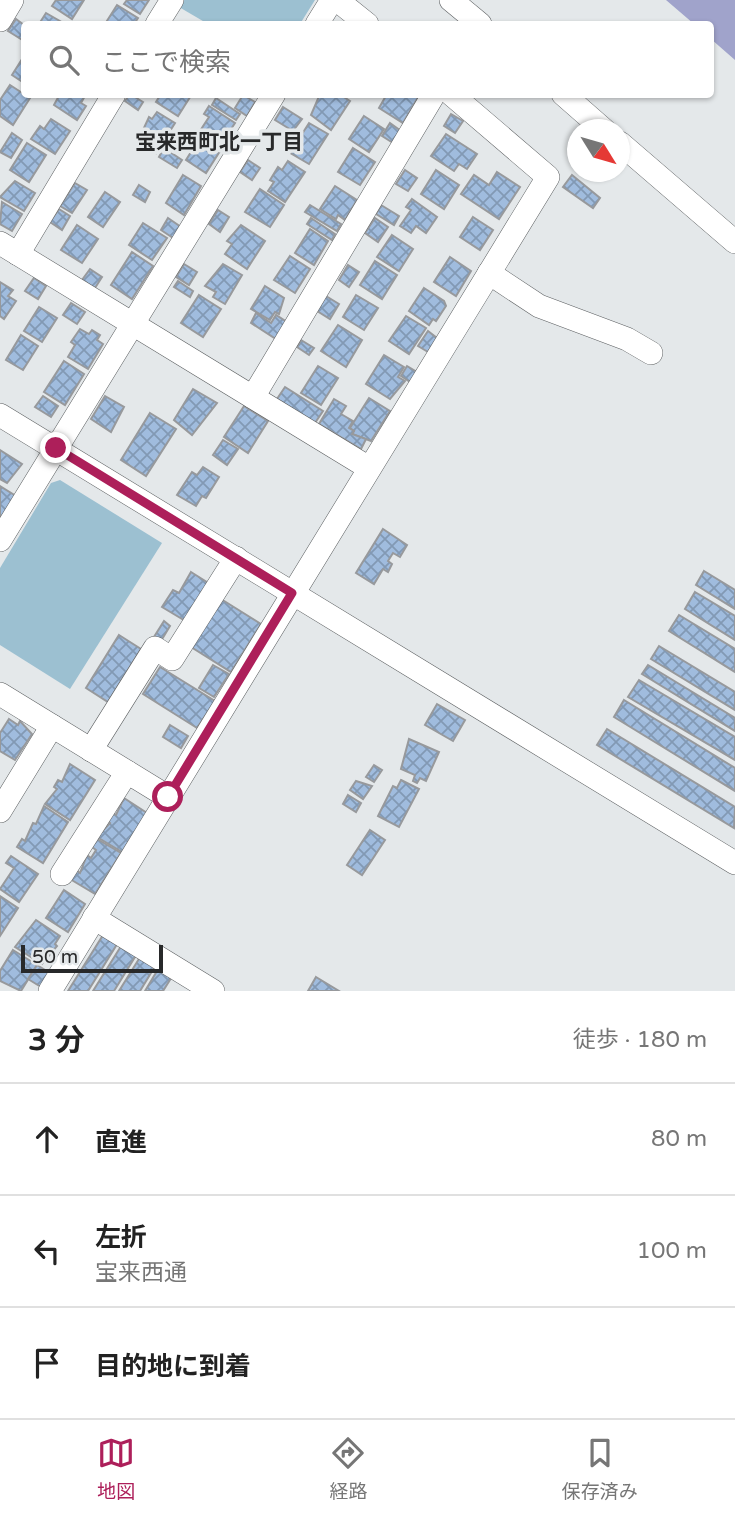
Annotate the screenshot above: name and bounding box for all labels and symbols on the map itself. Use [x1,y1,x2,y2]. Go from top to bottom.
north arrow [567,119,630,182]
district label: 宝来西町北一丁目 [135,130,303,155]
route end [40,432,71,463]
route start [152,781,183,812]
scale bar [21,942,163,974]

